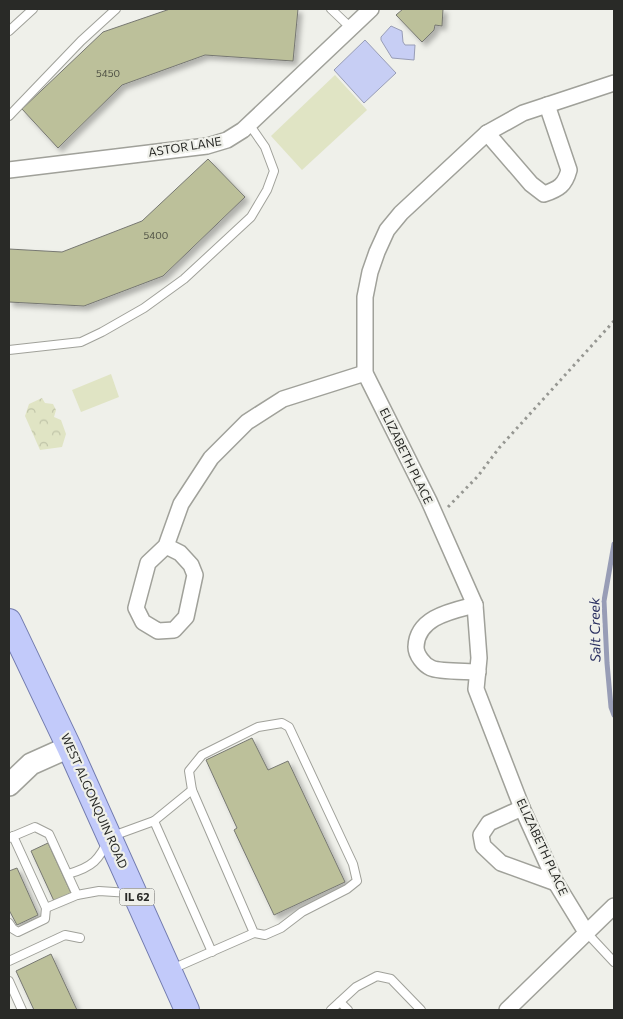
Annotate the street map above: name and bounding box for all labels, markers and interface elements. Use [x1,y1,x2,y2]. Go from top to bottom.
house number: 5450 [96,67,120,79]
street label: ASTOR LANE [147,133,222,159]
house number: 5400 [144,229,168,241]
street label: ELIZABETH PLACE [378,405,436,506]
water label: Salt Creek [585,597,604,663]
street label: WEST ALGONQUIN ROAD [59,731,131,871]
street label: ELIZABETH PLACE [514,796,571,897]
road number: IL 62 [120,889,154,906]

